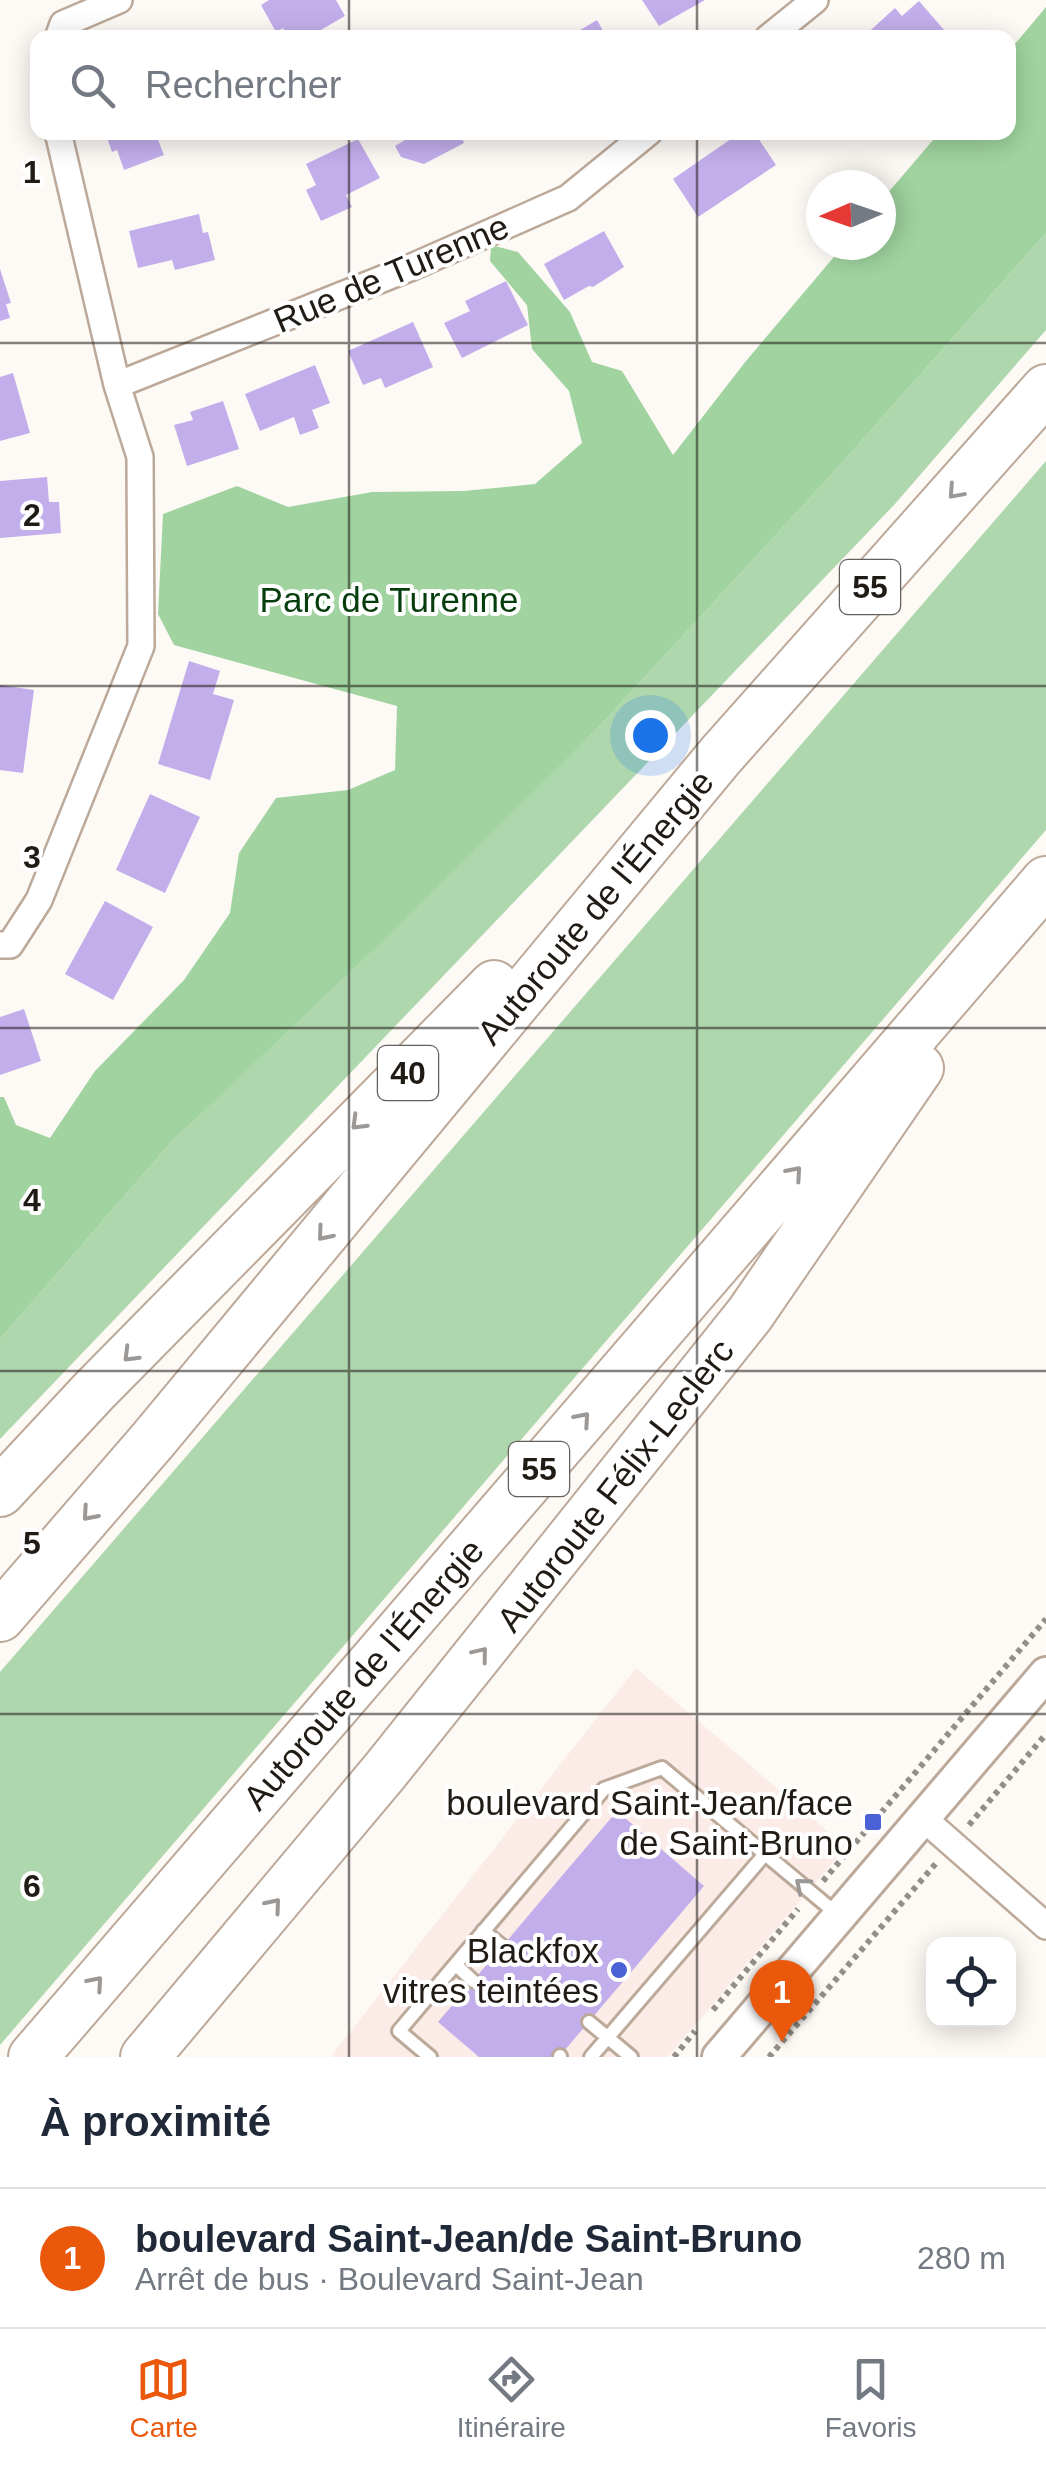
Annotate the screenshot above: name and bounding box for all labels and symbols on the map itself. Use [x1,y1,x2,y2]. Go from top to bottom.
text: 1 [23,154,41,190]
north arrow [806,170,896,260]
street label: Rue de Turenne [268,206,514,340]
one-way arrow [948,480,966,499]
text: 2 [23,497,41,533]
road number: 55 [840,560,900,614]
park label: Parc de Turenne [260,580,518,619]
your location [625,710,676,761]
street label: Autoroute de l'Énergie [469,762,721,1052]
text: 3 [23,839,41,875]
road number: 40 [378,1046,438,1100]
one-way arrow [352,1112,370,1130]
one-way arrow [783,1166,801,1184]
text: 4 [23,1182,41,1218]
one-way arrow [318,1222,336,1240]
street label: Autoroute Félix-Leclerc [489,1331,741,1639]
one-way arrow [124,1343,142,1361]
one-way arrow [571,1412,589,1431]
road number: 55 [509,1442,569,1496]
one-way arrow [83,1503,101,1521]
text: 5 [23,1525,41,1561]
street label: Autoroute de l'Énergie [235,1531,491,1817]
one-way arrow [469,1647,486,1665]
place label: boulevard Saint-Jean/face de Saint-Bruno [446,1783,853,1862]
marker: boulevard Saint-Jean/face de Saint-Bruno [862,1811,884,1833]
text: 6 [23,1868,41,1904]
one-way arrow [796,1879,814,1897]
one-way arrow [262,1898,280,1916]
place label: Blackfox vitres teintées [383,1931,599,2010]
marker: Blackfox vitres teintées [608,1959,630,1981]
pin: 1 [750,1960,814,2042]
one-way arrow [85,1976,103,1995]

